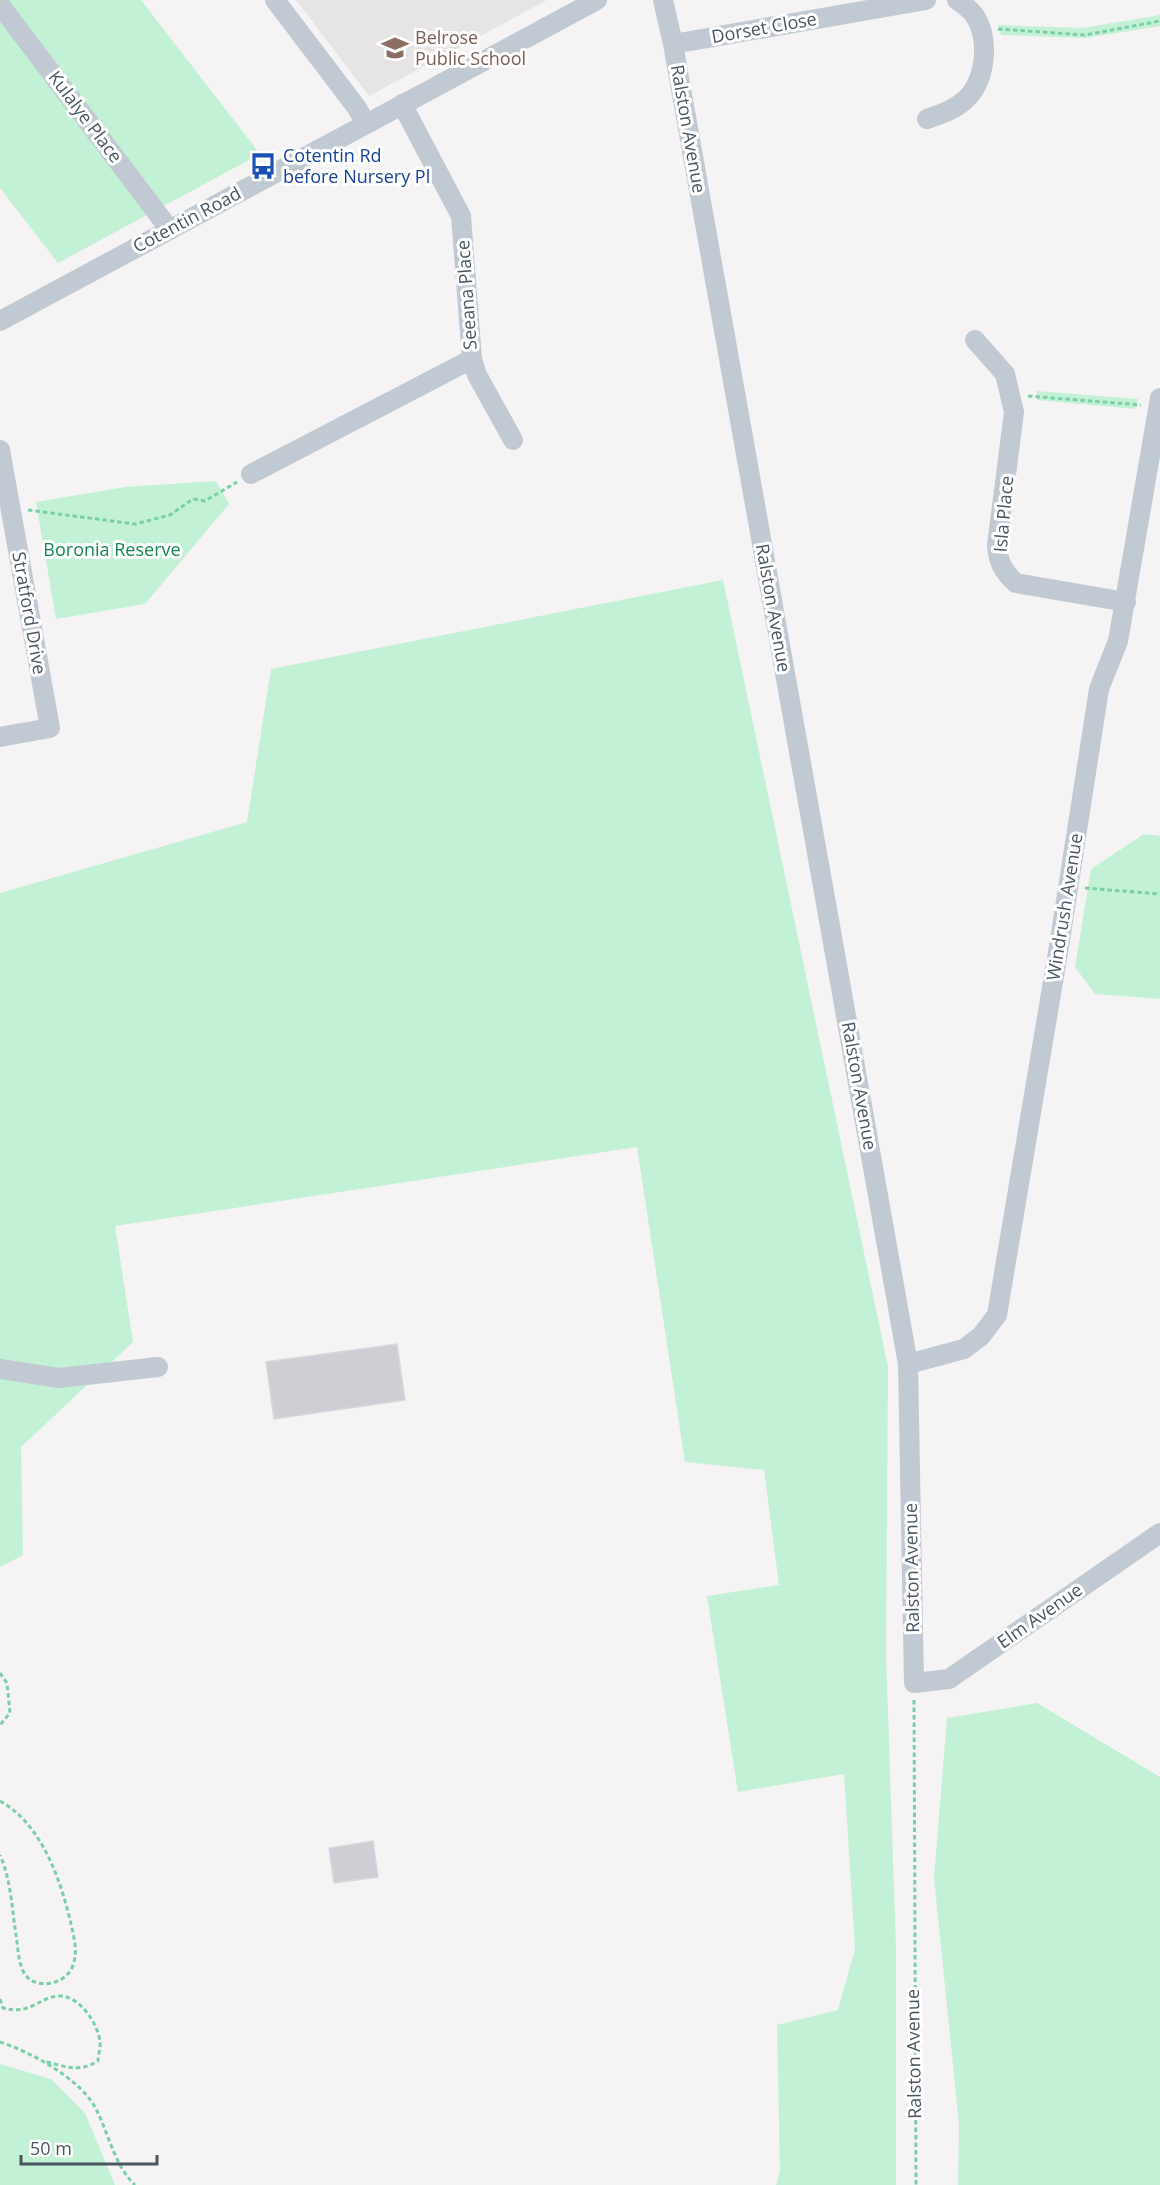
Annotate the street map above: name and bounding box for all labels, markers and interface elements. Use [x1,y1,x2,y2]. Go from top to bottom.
street label: Dorset Close [709,6,818,48]
place label: Belrose Public School [415,25,526,70]
school or university icon: Belrose Public School [380,33,410,63]
street label: Ralston Avenue [666,63,712,195]
street label: Kulalye Place [43,66,128,167]
place label: Cotentin Rd before Nursery Pl [283,143,430,188]
bus stop icon: Cotentin Rd before Nursery Pl [248,151,278,181]
street label: Cotentin Road [128,181,245,258]
street label: Seeana Place [450,239,482,351]
street label: Isla Place [988,475,1018,553]
park label: Boronia Reserve [43,537,181,561]
street label: Ralston Avenue [751,542,797,674]
street label: Stratford Drive [7,550,53,676]
street label: Windrush Avenue [1041,832,1087,982]
street label: Ralston Avenue [837,1020,883,1152]
street label: Ralston Avenue [898,1503,924,1633]
street label: Elm Avenue [992,1577,1087,1653]
street label: Ralston Avenue [900,1989,926,2119]
scale bar [21,2128,158,2166]
text: 50 m [30,2136,72,2160]

